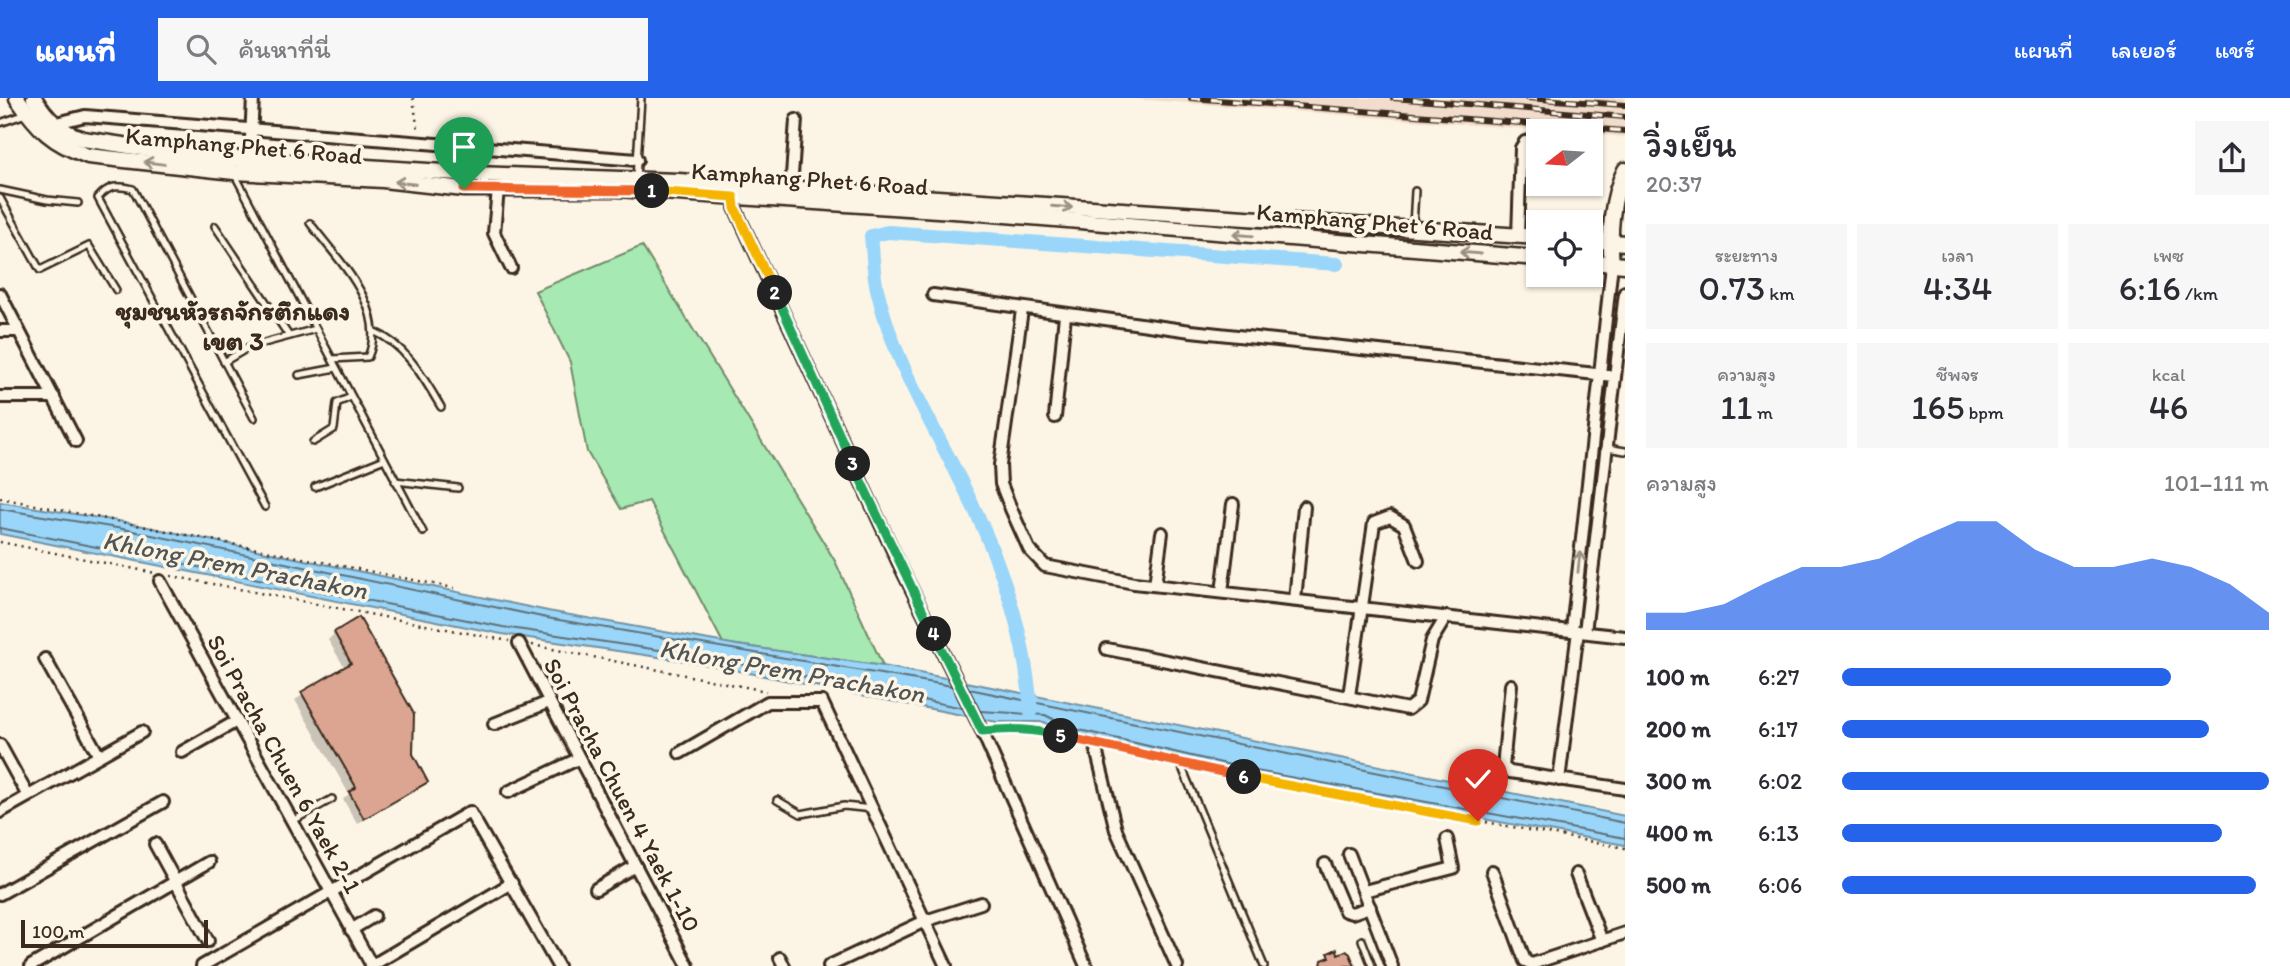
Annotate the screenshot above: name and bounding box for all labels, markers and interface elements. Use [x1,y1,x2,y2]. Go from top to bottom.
search box [158,18,648,81]
text: แผนที่ [35,30,116,69]
icon: search [182,30,220,68]
text: ค้นหาที่นี่ [238,33,331,65]
text: แผนที่ [2014,35,2073,64]
text: เลเยอร์ [2111,35,2177,64]
text: แชร์ [2215,35,2255,64]
pin [434,117,494,189]
north arrow [1526,119,1603,196]
map controls [1526,119,1603,287]
street label: Kamphang Phet 6 Road [124,121,364,170]
text: วิ่งเย็น [1646,121,1737,167]
button: share [2195,121,2269,195]
icon: arrive [445,128,483,166]
one-way arrow [144,156,166,169]
street label: Kamphang Phet 6 Road [690,156,930,201]
text: 20:37 [1646,170,1702,198]
pin: 1 [634,174,670,208]
one-way arrow [395,176,417,189]
text: 1 [647,179,656,202]
street label: Kamphang Phet 6 Road [1255,197,1495,246]
one-way arrow [1050,201,1072,214]
button: locate [1526,210,1603,287]
one-way arrow [1233,228,1255,241]
text: ระยะทาง [1715,244,1778,267]
text: เวลา [1941,244,1974,267]
text: เพซ [2153,244,2184,267]
one-way arrow [1459,246,1482,259]
text: 0.73 [1698,267,1765,309]
text: 4:34 [1923,267,1992,309]
text: 6:16 [2119,267,2181,309]
pin: 2 [758,276,792,310]
text: 2 [770,281,780,304]
text: km [1765,282,1795,305]
text: /km [2181,282,2218,305]
district label: ชุมชนหัวรถจักรตึกแดง เขต 3 [115,295,350,357]
text: ความสูง [1717,363,1776,386]
text: ชีพจร [1936,363,1979,386]
text: kcal [2152,363,2185,386]
text: 11 [1720,386,1753,428]
text: 165 [1911,386,1964,428]
text: 46 [2149,386,2188,428]
text: m [1753,401,1773,424]
text: bpm [1964,401,2004,424]
pin: 3 [836,446,870,482]
text: 3 [847,452,858,475]
text: ความสูง [1646,469,1717,497]
text: 101–111 m [2164,469,2269,497]
water label: Khlong Prem Prachakon [100,524,370,606]
one-way arrow [1573,552,1586,574]
pin: 4 [916,616,951,652]
text: 4 [928,622,939,645]
street label: Soi Pracha Chuen 6 Yaek 2-1 [201,629,368,898]
water label: Khlong Prem Prachakon [657,632,927,710]
street label: Soi Pracha Chuen 4 Yaek 1-10 [538,653,707,937]
text: 100 m [1646,663,1710,691]
text: 6:27 [1758,663,1799,691]
text: 200 m [1646,715,1711,743]
text: 6:17 [1758,715,1798,743]
pin: 5 [1044,718,1078,754]
text: 5 [1056,724,1065,747]
pin [1448,749,1508,821]
pin: 6 [1226,760,1262,794]
icon: check [1459,760,1497,798]
text: 6 [1238,765,1249,788]
text: 300 m [1646,767,1711,795]
text: 6:02 [1758,767,1802,795]
text: 400 m [1646,819,1713,847]
text: 6:13 [1758,819,1799,847]
text: 500 m [1646,871,1711,899]
text: 6:06 [1758,871,1802,899]
scale bar [21,917,208,949]
text: 100 m [32,920,84,943]

